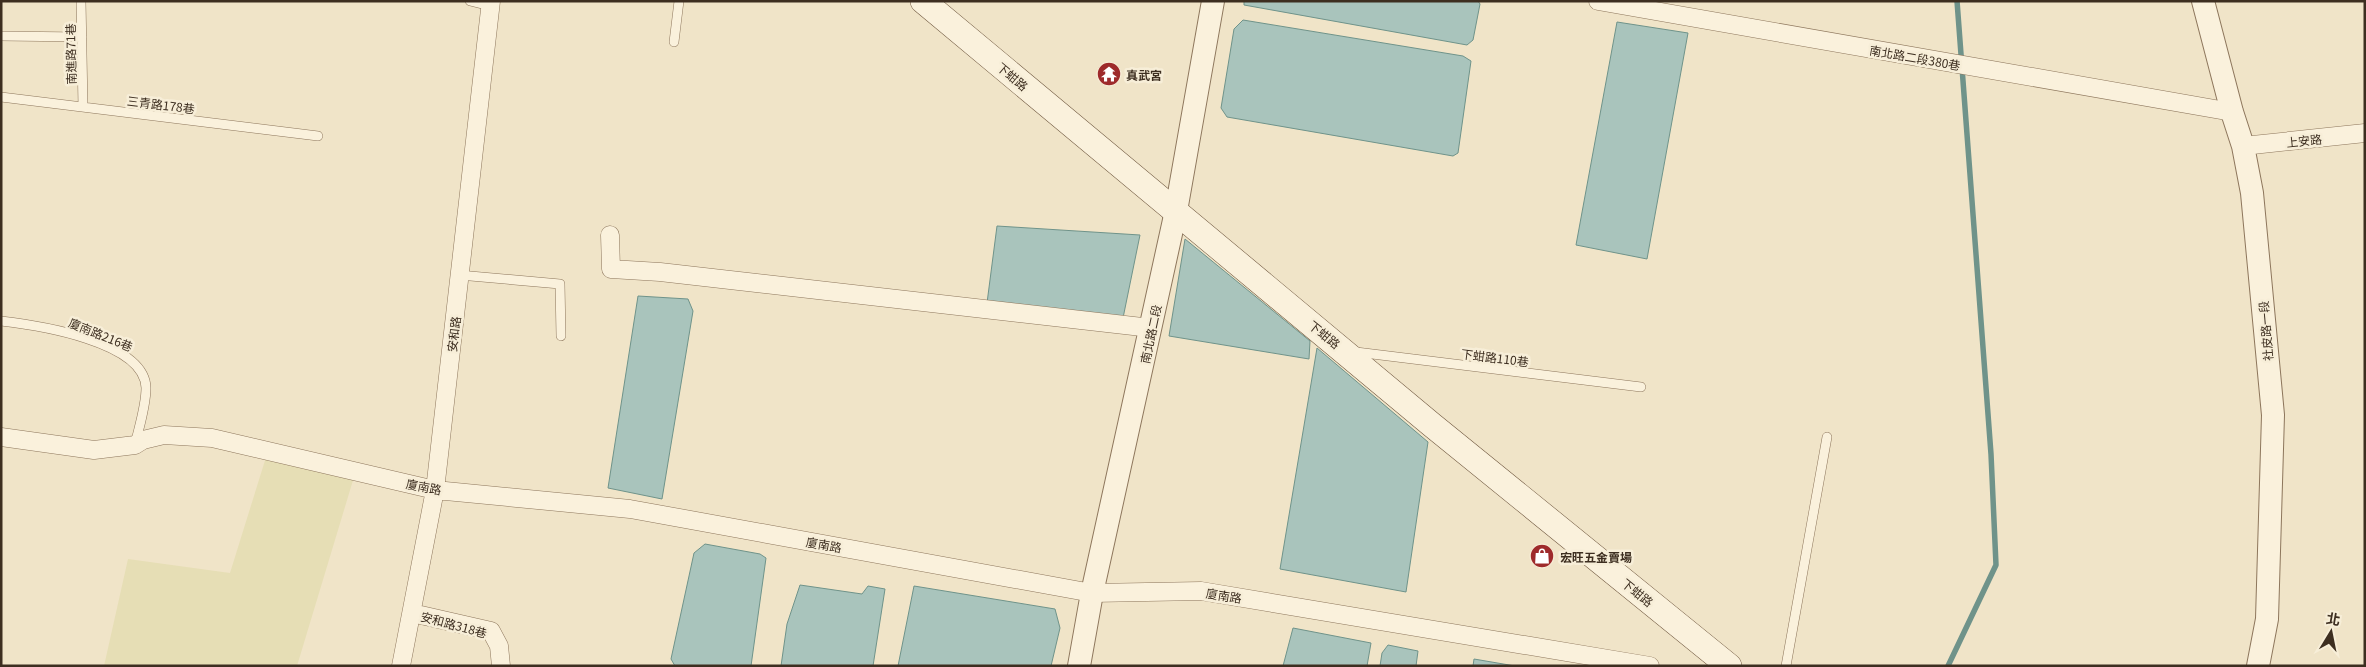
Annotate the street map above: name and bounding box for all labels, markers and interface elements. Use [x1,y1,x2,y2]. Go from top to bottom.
street label: 南進路71巷 [61,23,79,85]
street label: 南北路二段380巷 [1868,41,1962,73]
street label: 下蚶路 [994,58,1032,94]
temple icon: 真武宮 [1096,61,1122,87]
place label: 真武宮 [1126,66,1162,83]
street label: 三青路178巷 [126,91,196,117]
street label: 上安路 [2285,130,2323,150]
street label: 社皮路一段 [2254,300,2276,362]
street label: 南北路二段 [1135,303,1165,365]
street label: 廈南路216巷 [66,313,136,355]
street label: 安和路 [442,315,464,353]
street label: 下蚶路 [1306,316,1344,352]
street label: 下蚶路110巷 [1460,344,1530,370]
street label: 廈南路 [405,474,443,498]
street label: 廈南路 [805,533,843,555]
shop icon: 宏旺五金賣場 [1529,543,1555,569]
place label: 宏旺五金賣場 [1560,548,1632,565]
street label: 下蚶路 [1619,574,1657,610]
street label: 廈南路 [1205,584,1243,606]
street label: 安和路318巷 [419,607,489,641]
north arrow [2306,607,2356,657]
text: 北 [2325,607,2342,629]

